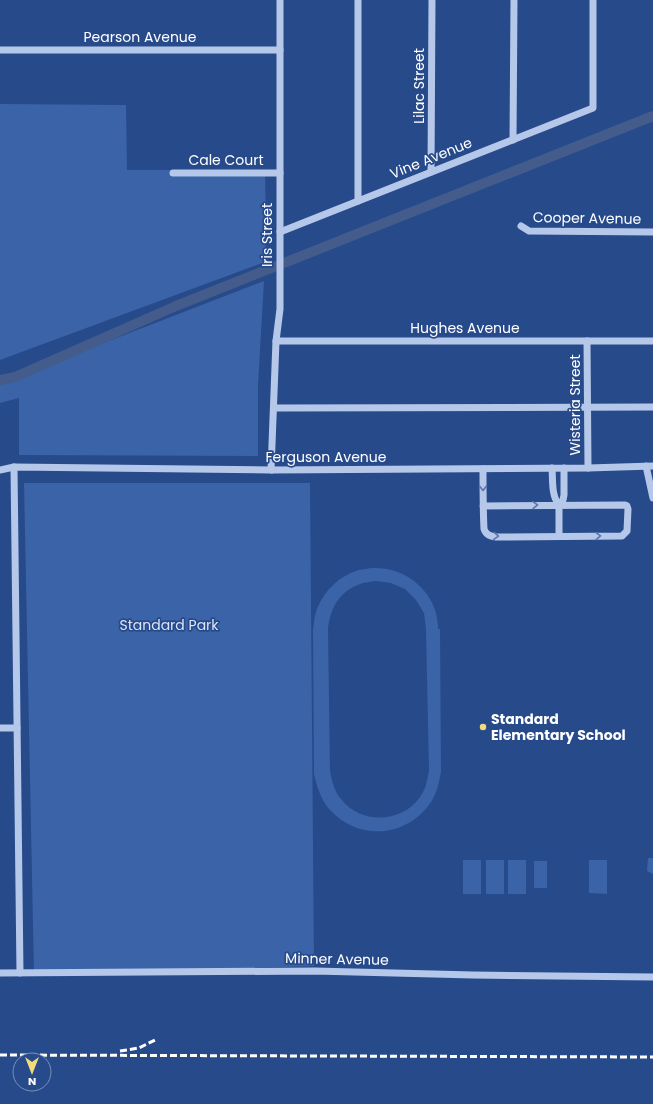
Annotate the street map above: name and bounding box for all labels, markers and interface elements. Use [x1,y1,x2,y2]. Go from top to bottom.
street label: Pearson Avenue [83,27,197,47]
street label: Lilac Street [409,48,429,124]
street label: Vine Avenue [387,132,475,184]
street label: Cale Court [188,150,264,170]
street label: Iris Street [257,203,277,267]
street label: Cooper Avenue [533,207,642,229]
street label: Hughes Avenue [410,318,520,338]
street label: Wisteria Street [565,354,585,456]
street label: Ferguson Avenue [266,447,387,467]
one-way arrow [479,485,487,491]
one-way arrow [532,501,538,509]
one-way arrow [493,532,499,541]
one-way arrow [595,532,601,540]
park label: Standard Park [119,615,219,635]
place label: Standard Elementary School [491,709,626,745]
marker: Standard Elementary School [478,722,488,732]
street label: Minner Avenue [285,948,389,970]
north arrow [12,1052,52,1092]
text: N [28,1074,36,1090]

